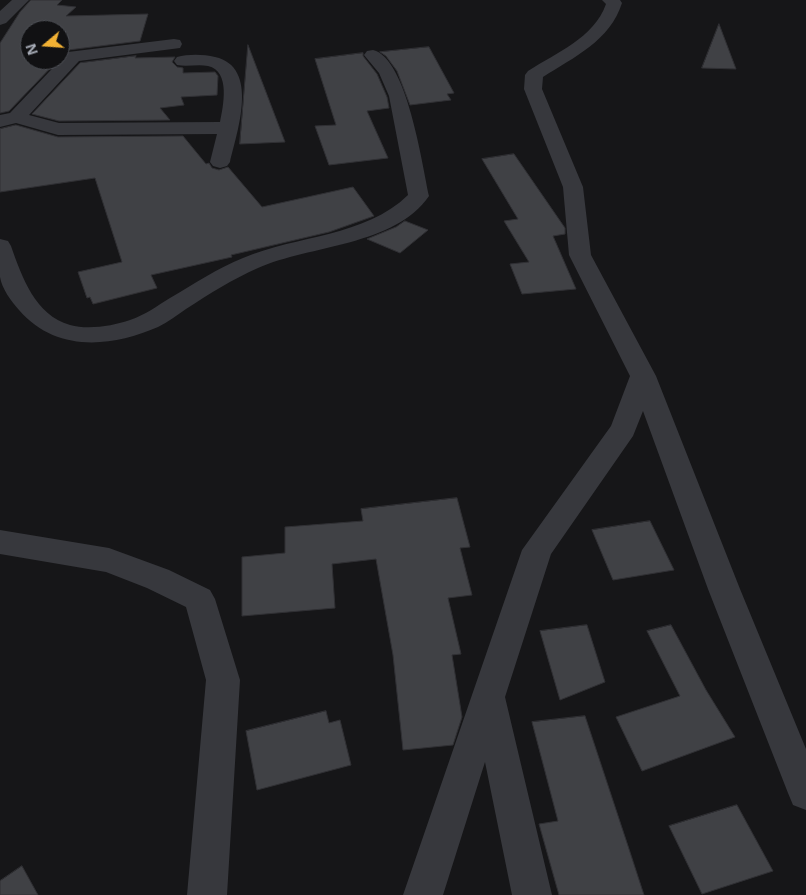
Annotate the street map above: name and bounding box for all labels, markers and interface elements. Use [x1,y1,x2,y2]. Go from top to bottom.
north arrow [20,20,70,70]
text: N [20,41,42,58]

